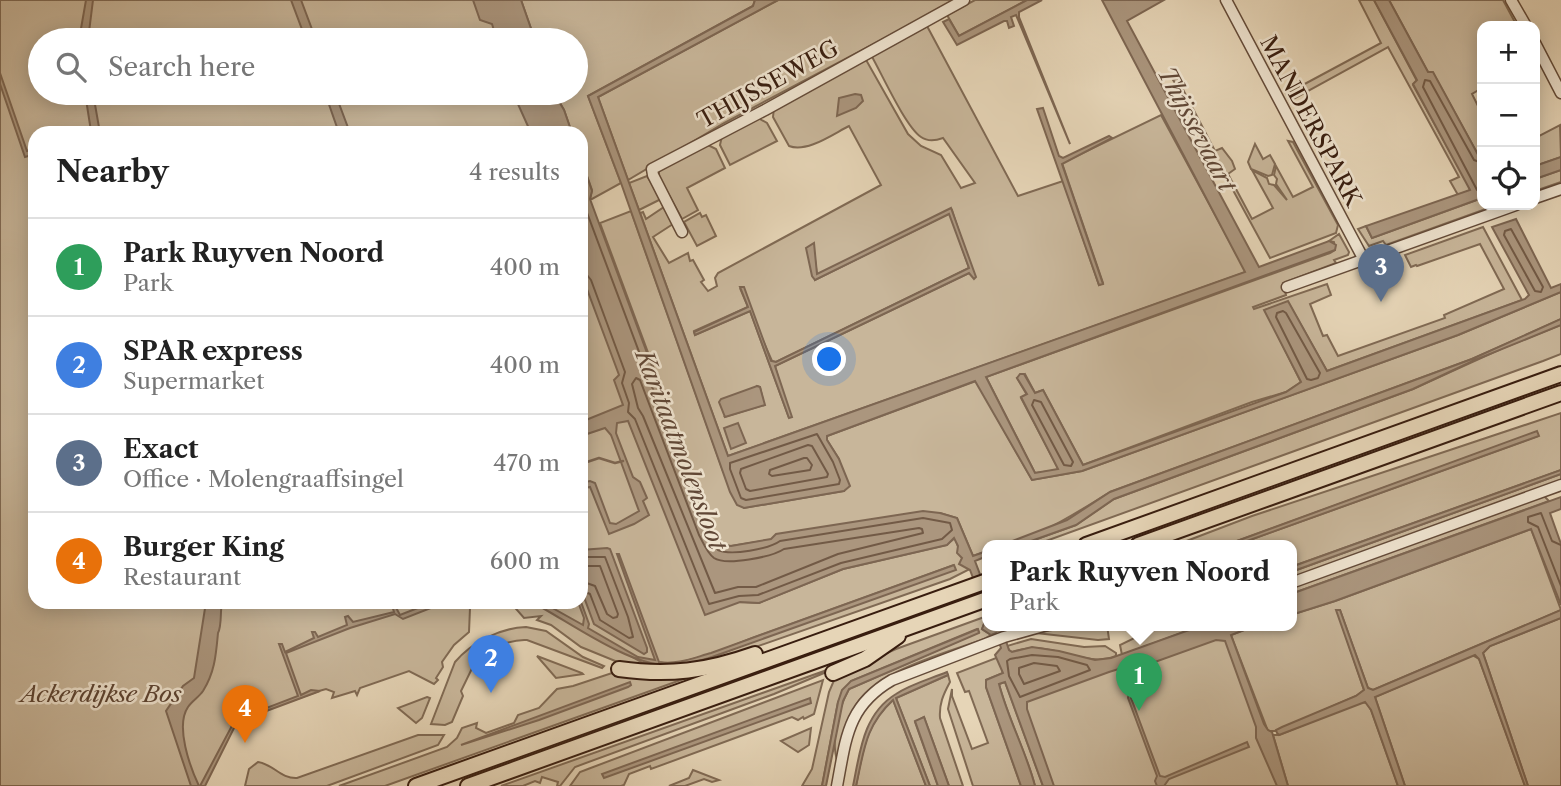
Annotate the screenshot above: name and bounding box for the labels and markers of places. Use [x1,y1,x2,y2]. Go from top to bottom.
pin: 3 [1358,244,1404,302]
pin: 2 [468,635,514,693]
pin: 1 [1116,653,1162,711]
pin: 4 [222,685,268,743]

